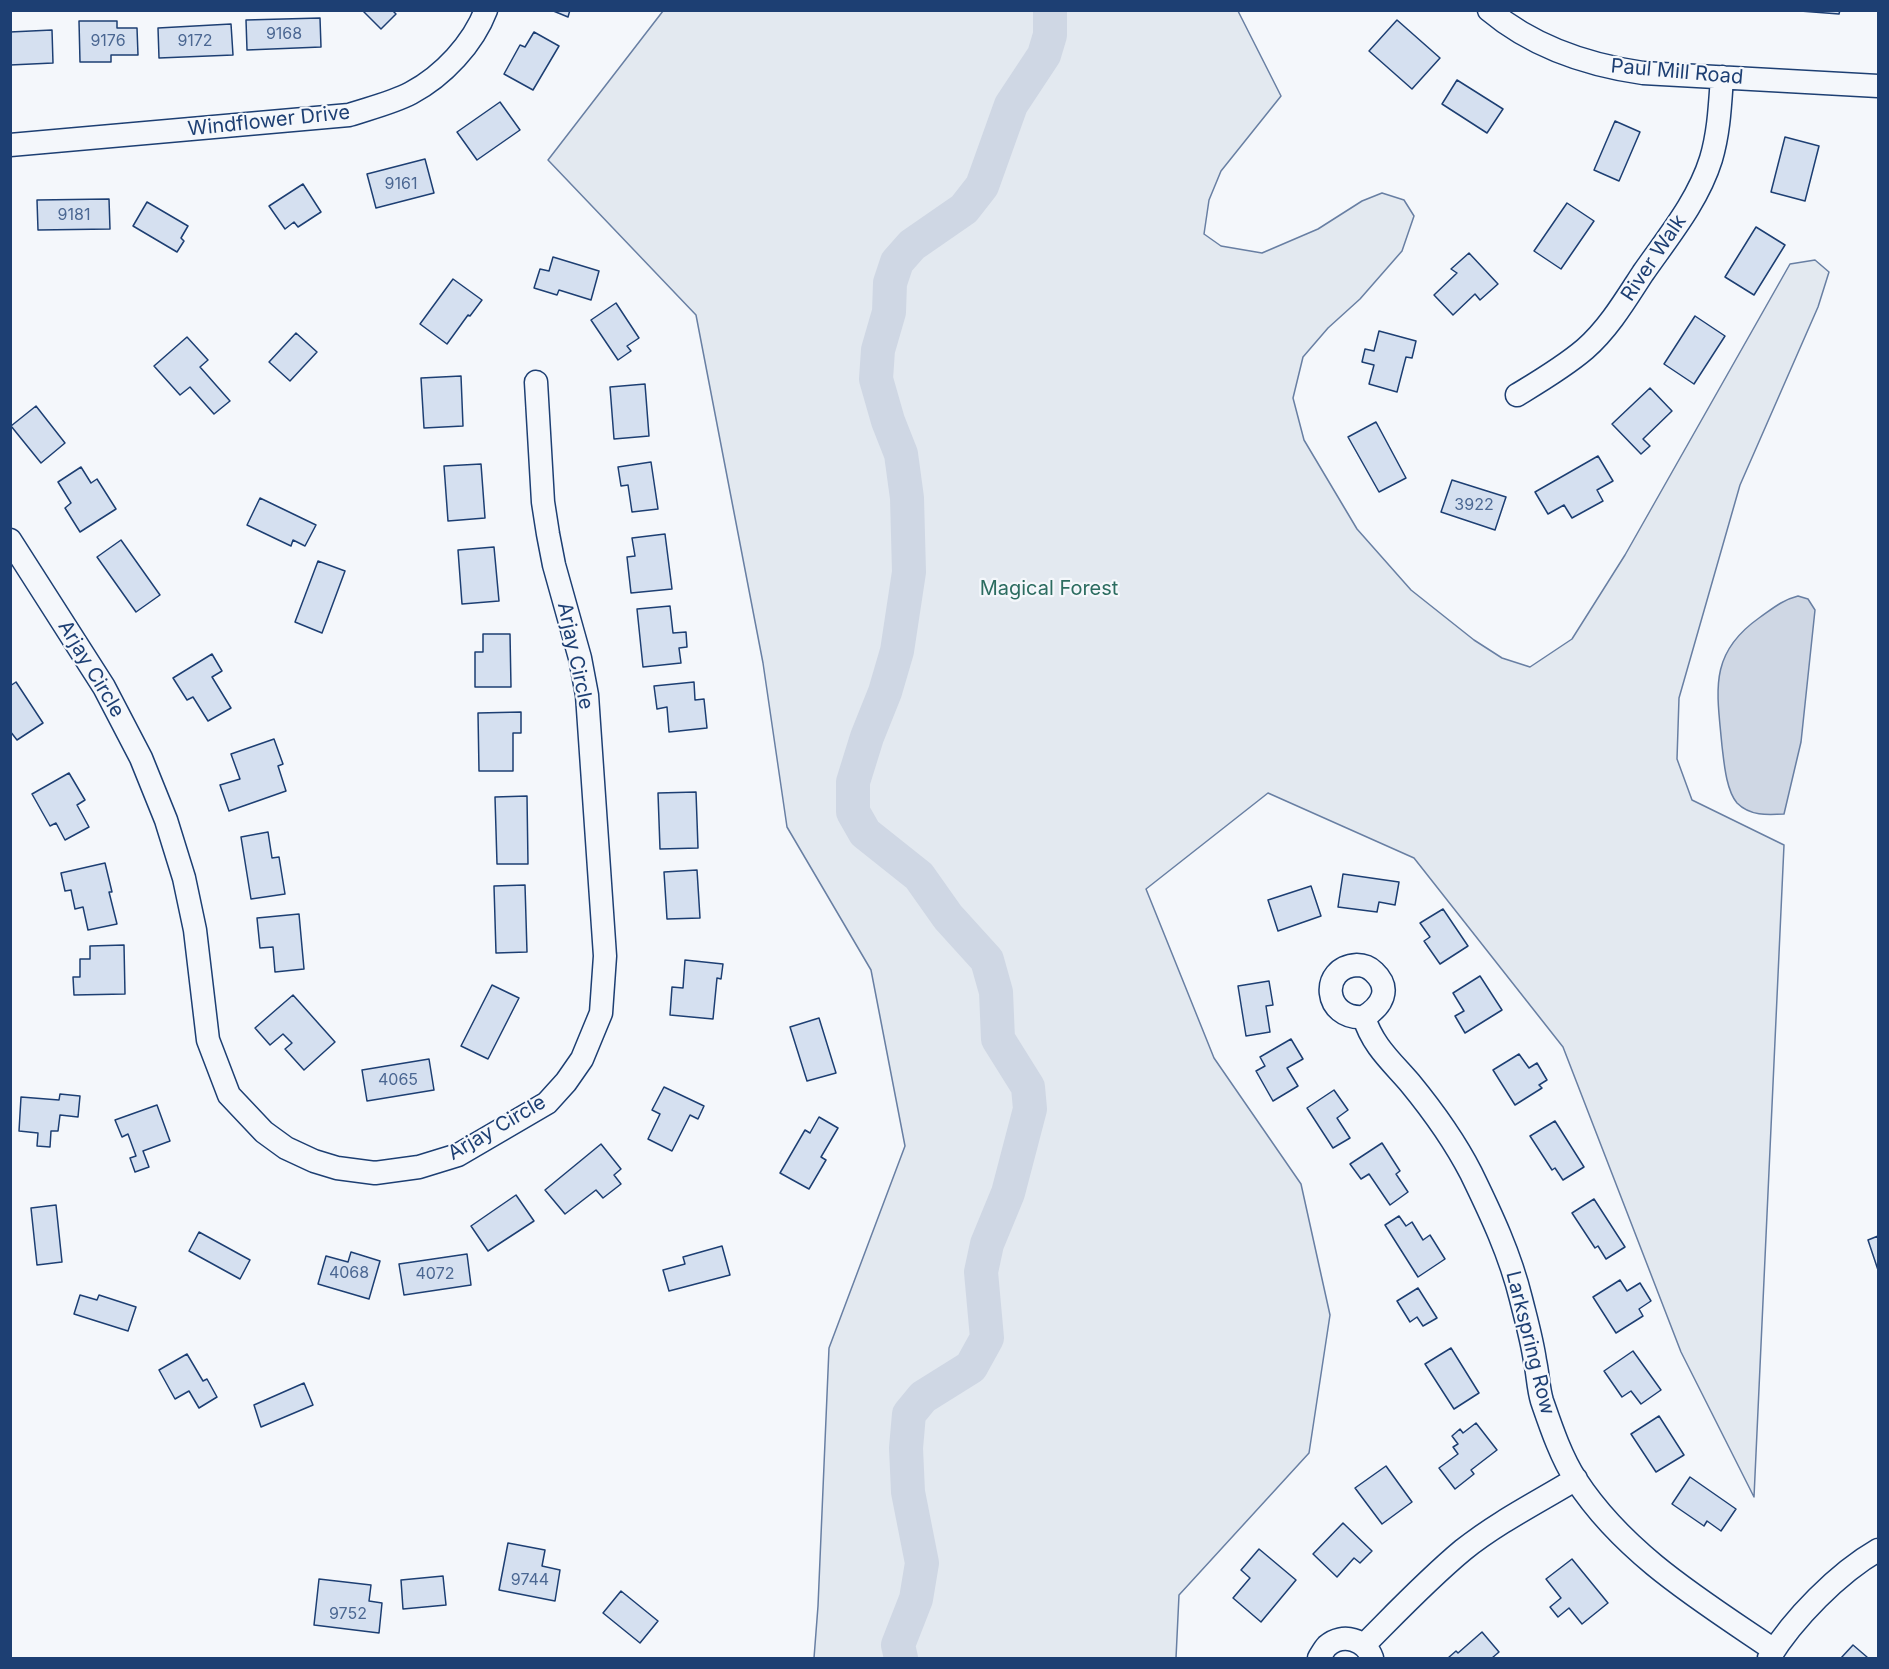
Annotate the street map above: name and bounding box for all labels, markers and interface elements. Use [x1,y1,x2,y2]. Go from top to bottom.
house number: 9168 [266,24,302,44]
house number: 9176 [90,31,126,51]
house number: 9172 [177,31,213,51]
street label: Paul Mill Road [1610,54,1744,90]
street label: Windflower Drive [187,101,351,141]
house number: 9161 [385,174,417,194]
house number: 9181 [58,205,90,225]
street label: River Walk [1616,210,1692,306]
house number: 3922 [1454,495,1494,515]
park label: Magical Forest [980,577,1118,601]
street label: Arjay Circle [552,600,598,712]
street label: Arjay Circle [53,616,129,722]
house number: 4065 [378,1070,418,1090]
street label: Arjay Circle [444,1090,550,1166]
house number: 4068 [329,1263,369,1283]
house number: 4072 [416,1264,454,1284]
street label: Larkspring Row [1501,1269,1559,1417]
house number: 9744 [511,1570,549,1590]
house number: 9752 [329,1604,367,1624]

